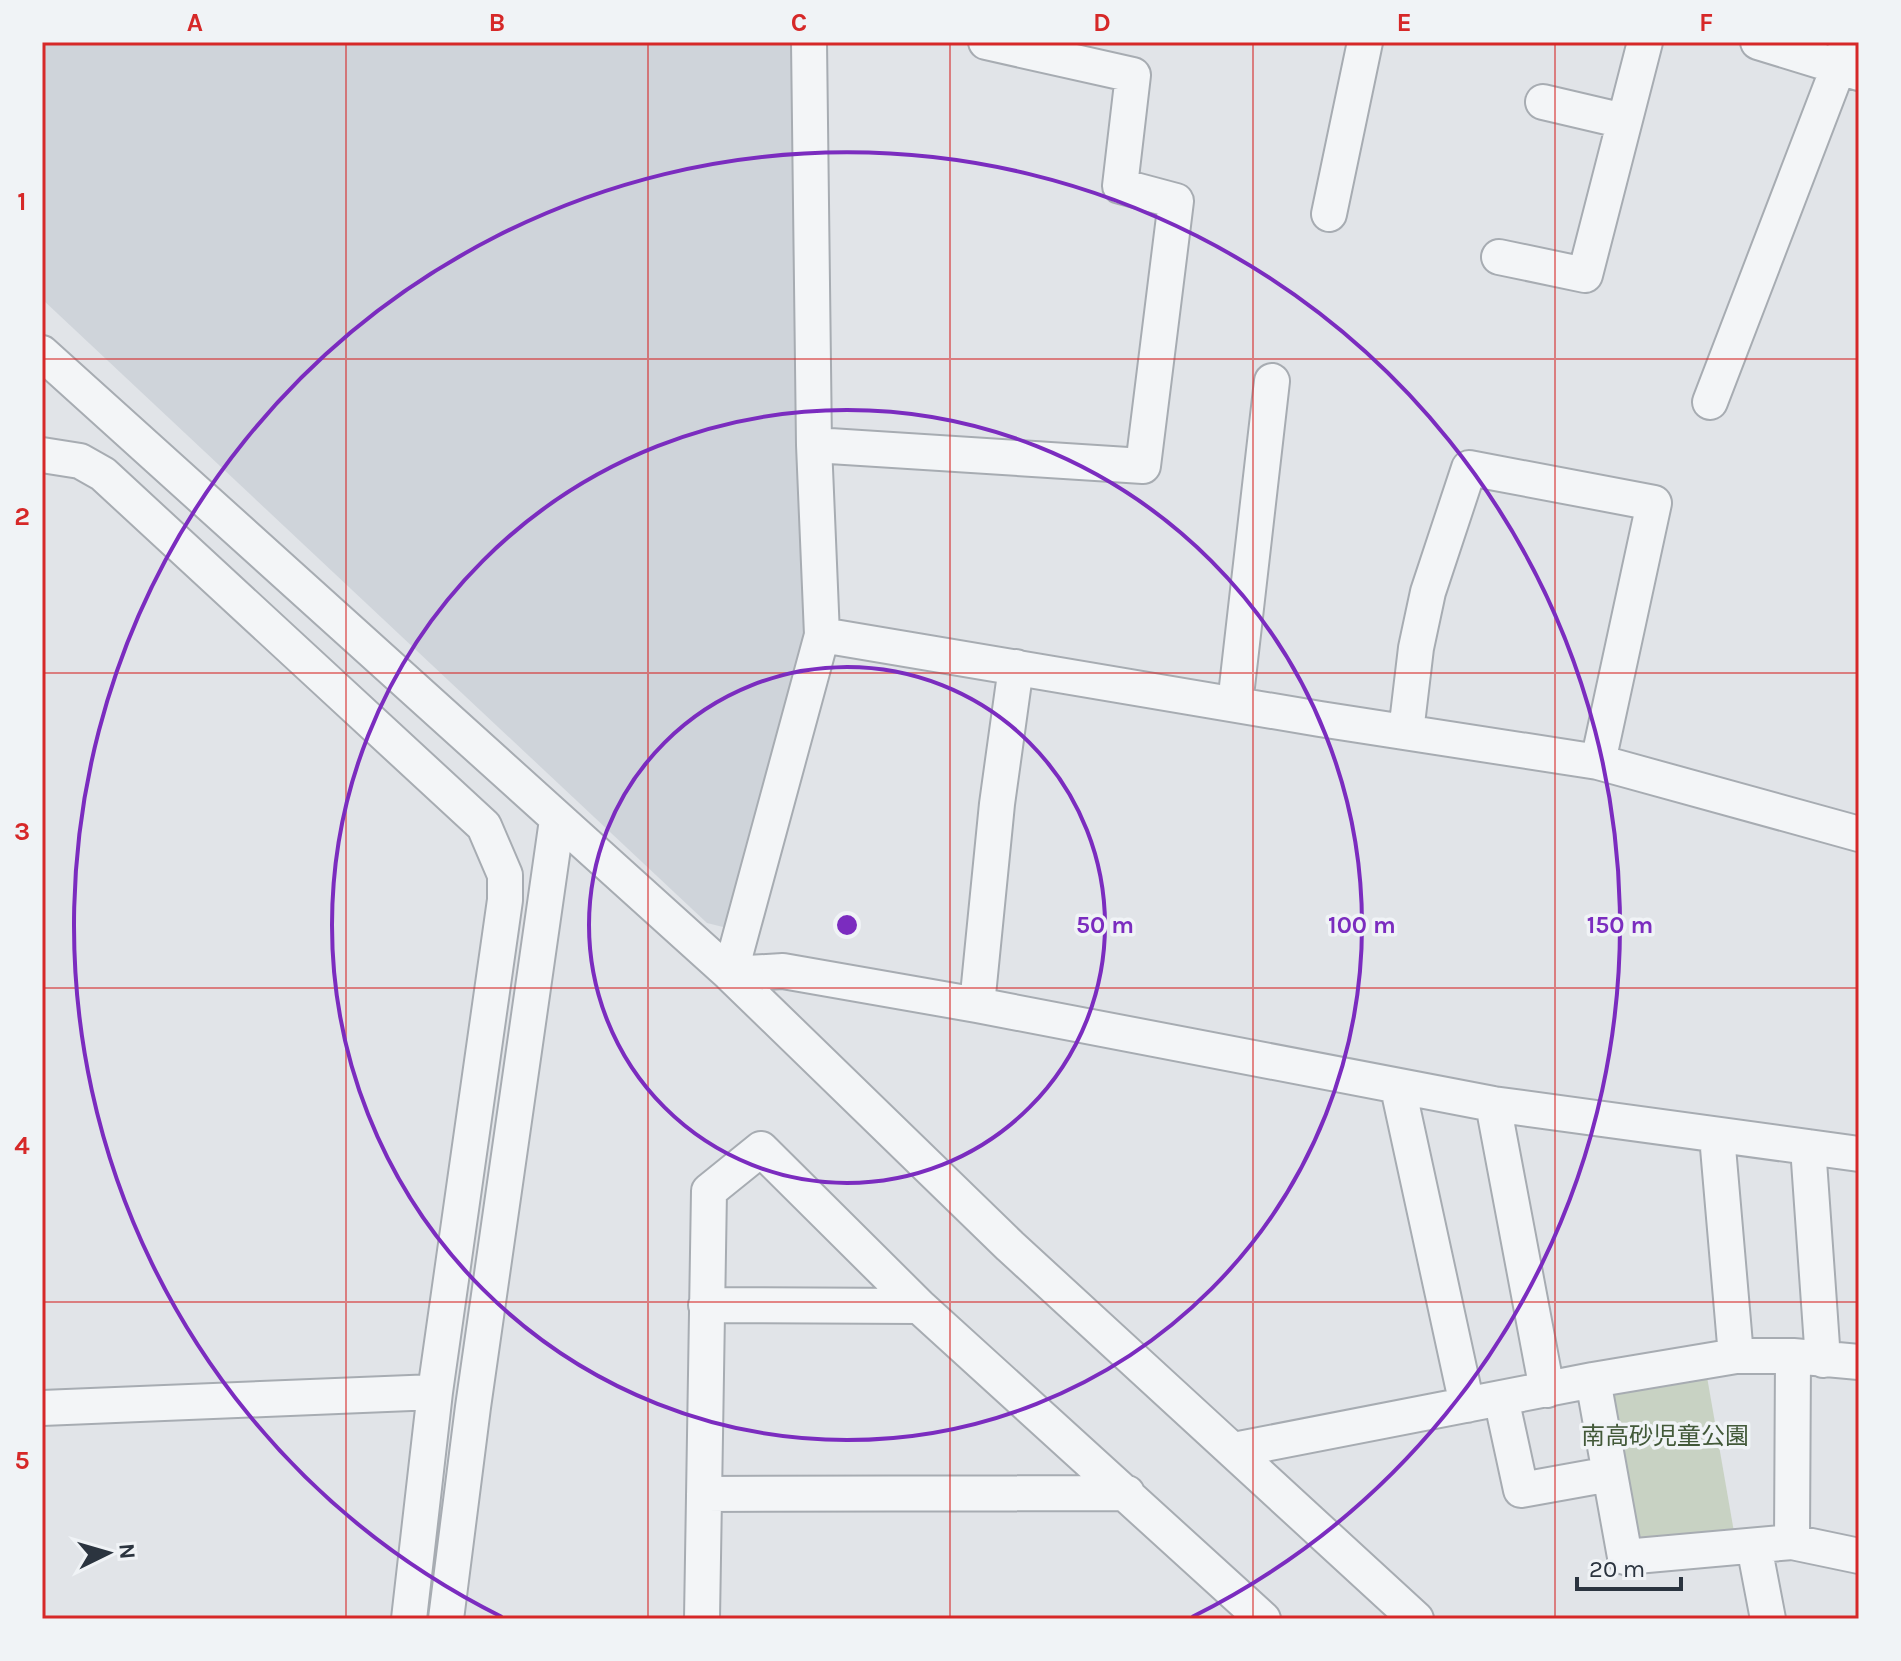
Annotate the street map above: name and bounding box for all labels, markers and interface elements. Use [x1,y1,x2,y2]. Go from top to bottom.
text: A [187,7,203,38]
text: B [489,7,505,38]
text: C [791,7,807,38]
text: D [1093,7,1111,38]
text: E [1396,7,1412,38]
text: F [1699,7,1713,38]
text: 1 [17,186,27,217]
text: 2 [14,501,30,532]
text: 3 [14,816,30,847]
centre of rings [833,911,861,939]
text: 50 m [1076,911,1134,939]
text: 100 m [1328,911,1396,939]
text: 150 m [1587,911,1653,939]
text: 4 [14,1130,30,1161]
park label: 南高砂児童公園 [1581,1422,1749,1450]
text: 5 [14,1445,30,1476]
north arrow [68,1513,148,1593]
scale bar [1577,1541,1681,1591]
text: N [113,1542,141,1560]
text: 20 m [1589,1555,1645,1583]

